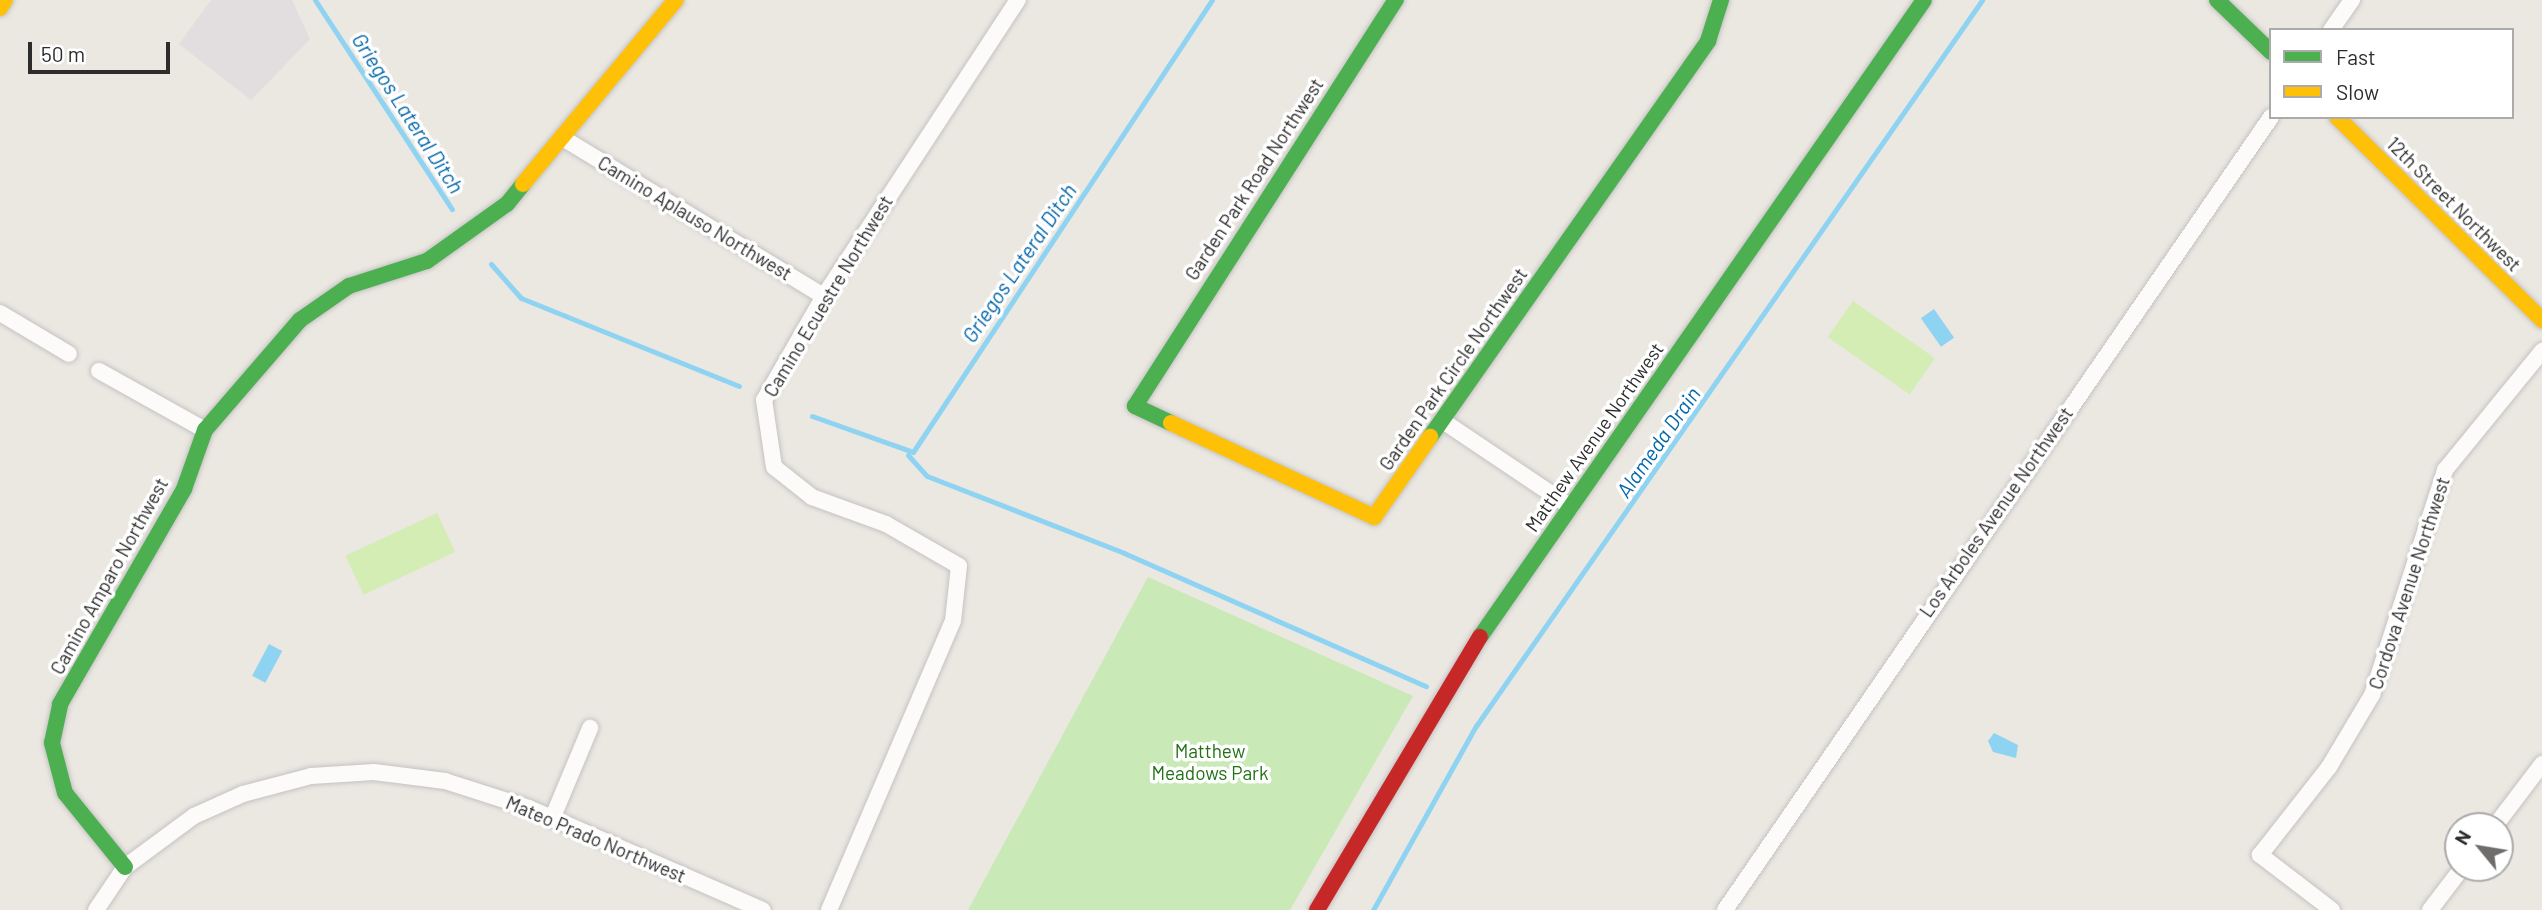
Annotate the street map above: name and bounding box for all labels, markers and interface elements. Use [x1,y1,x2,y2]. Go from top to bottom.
scale bar [32,28,173,72]
water label: Griegos Lateral Ditch [347,28,469,198]
legend [2269,28,2514,119]
text: 50 m [41,41,85,66]
text: Fast [2336,44,2376,69]
street label: Garden Park Road Northwest [1180,74,1328,284]
text: Slow [2336,79,2379,104]
street label: 12th Street Northwest [2382,132,2526,276]
street label: Camino Aplauso Northwest [594,151,796,285]
water label: Griegos Lateral Ditch [957,179,1081,347]
street label: Camino Ecuestre Northwest [759,191,897,401]
street label: Garden Park Circle Northwest [1374,263,1532,475]
street label: Matthew Avenue Northwest [1520,338,1668,536]
water label: Alameda Drain [1611,382,1705,502]
street label: Los Arboles Avenue Northwest [1915,403,2077,621]
street label: Camino Amparo Northwest [45,474,173,678]
street label: Cordova Avenue Northwest [2364,474,2454,692]
park label: Matthew Meadows Park [1151,740,1269,784]
street label: Mateo Prado Northwest [503,791,689,887]
north arrow [2444,812,2514,882]
text: N [2449,826,2475,848]

